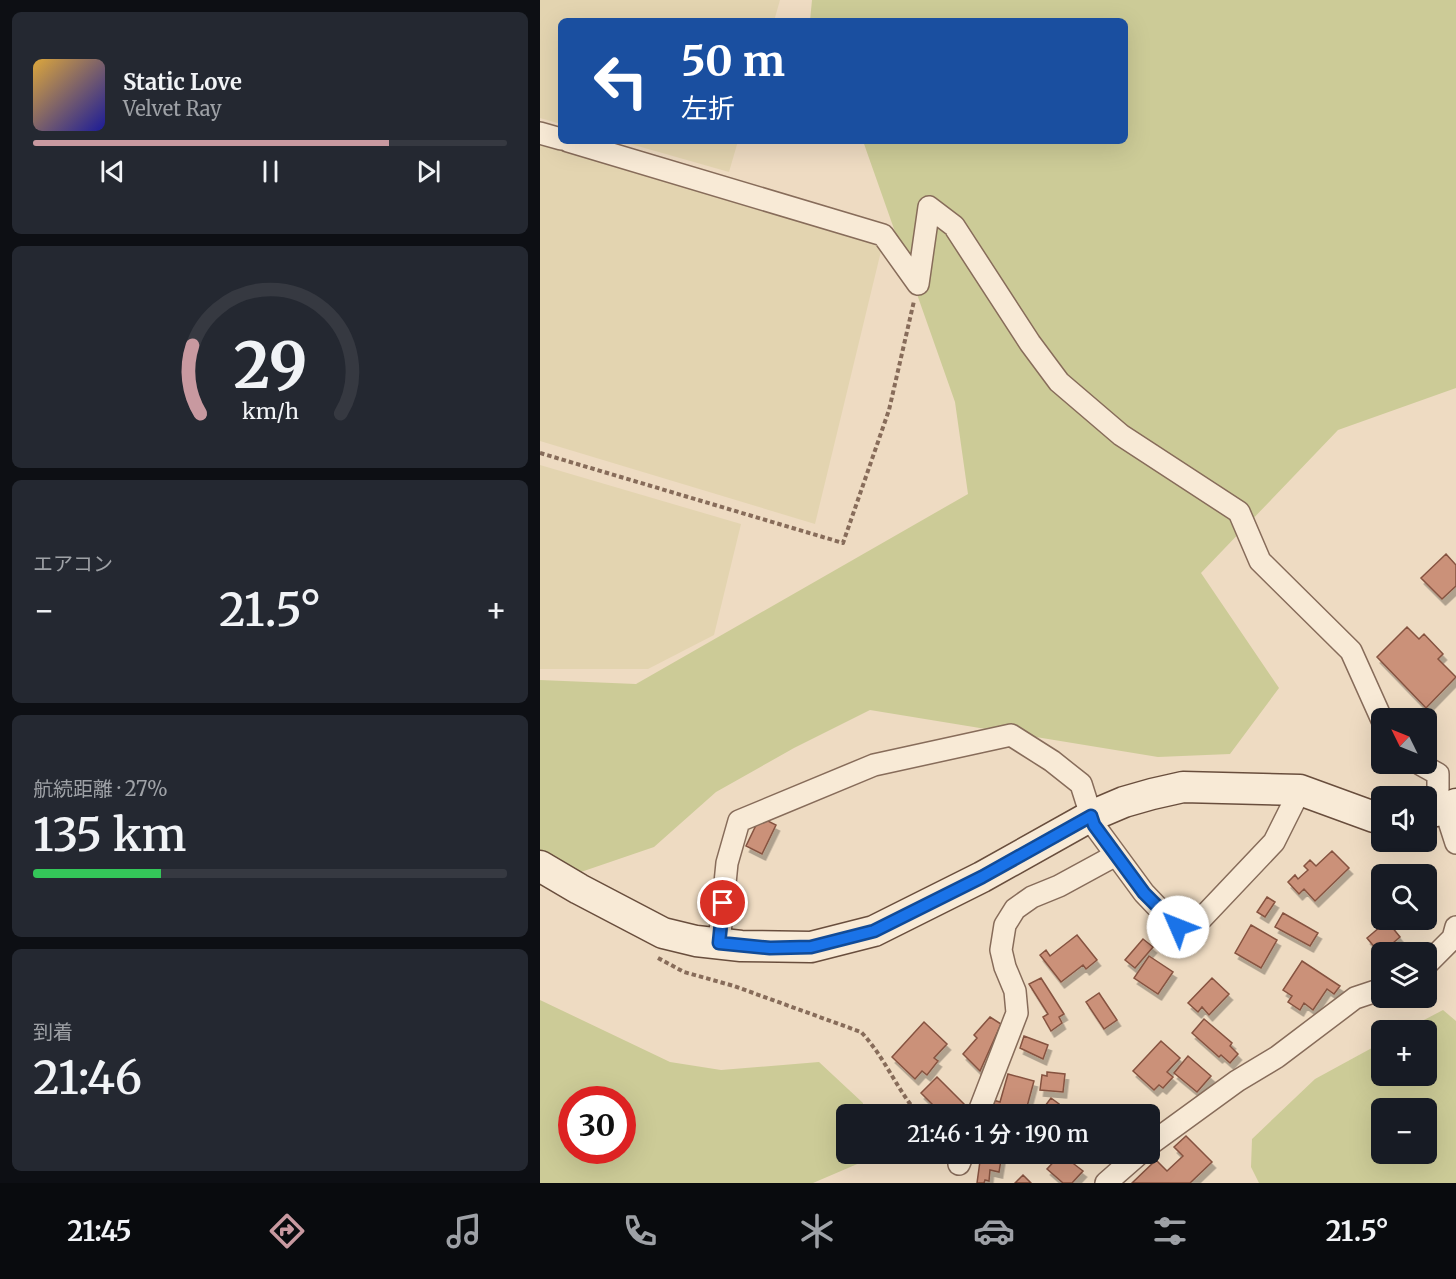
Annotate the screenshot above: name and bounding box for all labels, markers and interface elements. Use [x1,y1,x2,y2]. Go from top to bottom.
text: 50 m [681,35,785,87]
icon: left [582,42,660,120]
text: Static Love [123,68,242,96]
text: 左折 [681,91,735,125]
text: Velvet Ray [123,96,222,121]
icon: previous [96,155,129,188]
icon: pause [254,155,287,188]
icon: next [412,155,445,188]
text: 29 [233,327,307,405]
text: km/h [242,399,298,426]
text: エアコン [33,551,113,576]
text: 21.5° [219,582,321,638]
text: − [33,590,55,631]
text: + [485,590,507,631]
north arrow [1371,708,1437,774]
map controls [1371,708,1437,1164]
text: 航続距離 · 27% [33,776,168,801]
button: sound [1371,786,1437,852]
text: 135 km [33,807,187,863]
button: search [1371,864,1437,930]
pin [697,877,748,928]
icon: arrive [706,886,739,919]
position arrow [1146,895,1210,959]
button: layers [1371,942,1437,1008]
text: 到着 [33,1019,73,1044]
button: + [1371,1020,1437,1086]
text: 21:46 [33,1050,142,1106]
speed limit sign: 30 [558,1086,636,1164]
button: − [1371,1098,1437,1164]
text: 21:46 · 1 分 · 190 m [907,1120,1089,1148]
icon: directions [266,1210,308,1252]
icon: music [443,1210,485,1252]
icon: phone [619,1210,661,1252]
icon: climate [796,1210,838,1252]
icon: car [973,1210,1015,1252]
icon: filters [1149,1210,1191,1252]
text: 21:45 [67,1214,132,1248]
text: 21.5° [1326,1214,1389,1248]

